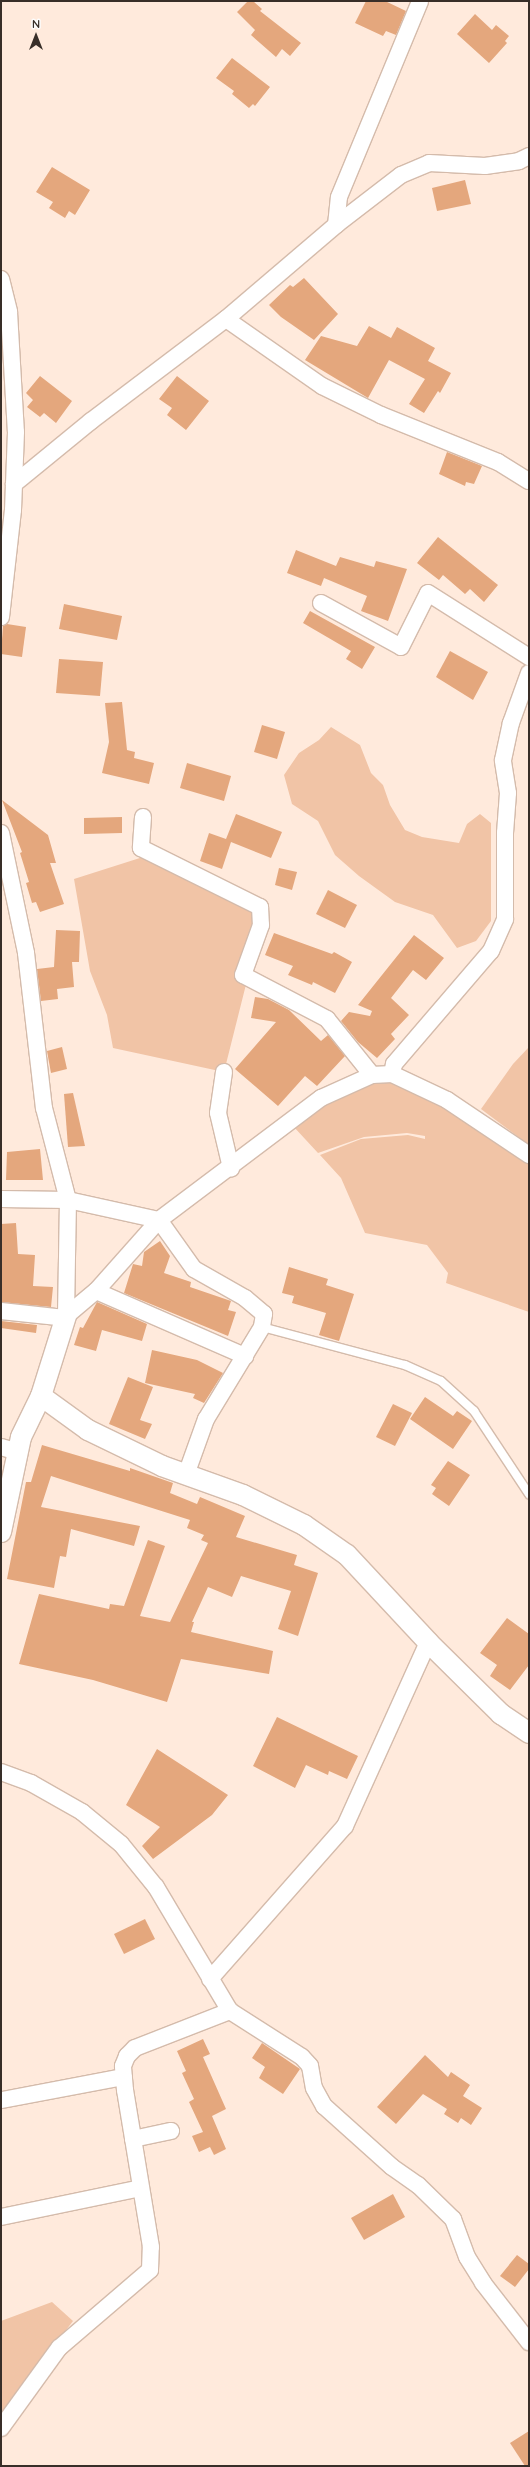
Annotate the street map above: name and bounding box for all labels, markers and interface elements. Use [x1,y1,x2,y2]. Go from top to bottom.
north arrow [16,16,56,56]
text: N [32,17,40,31]

